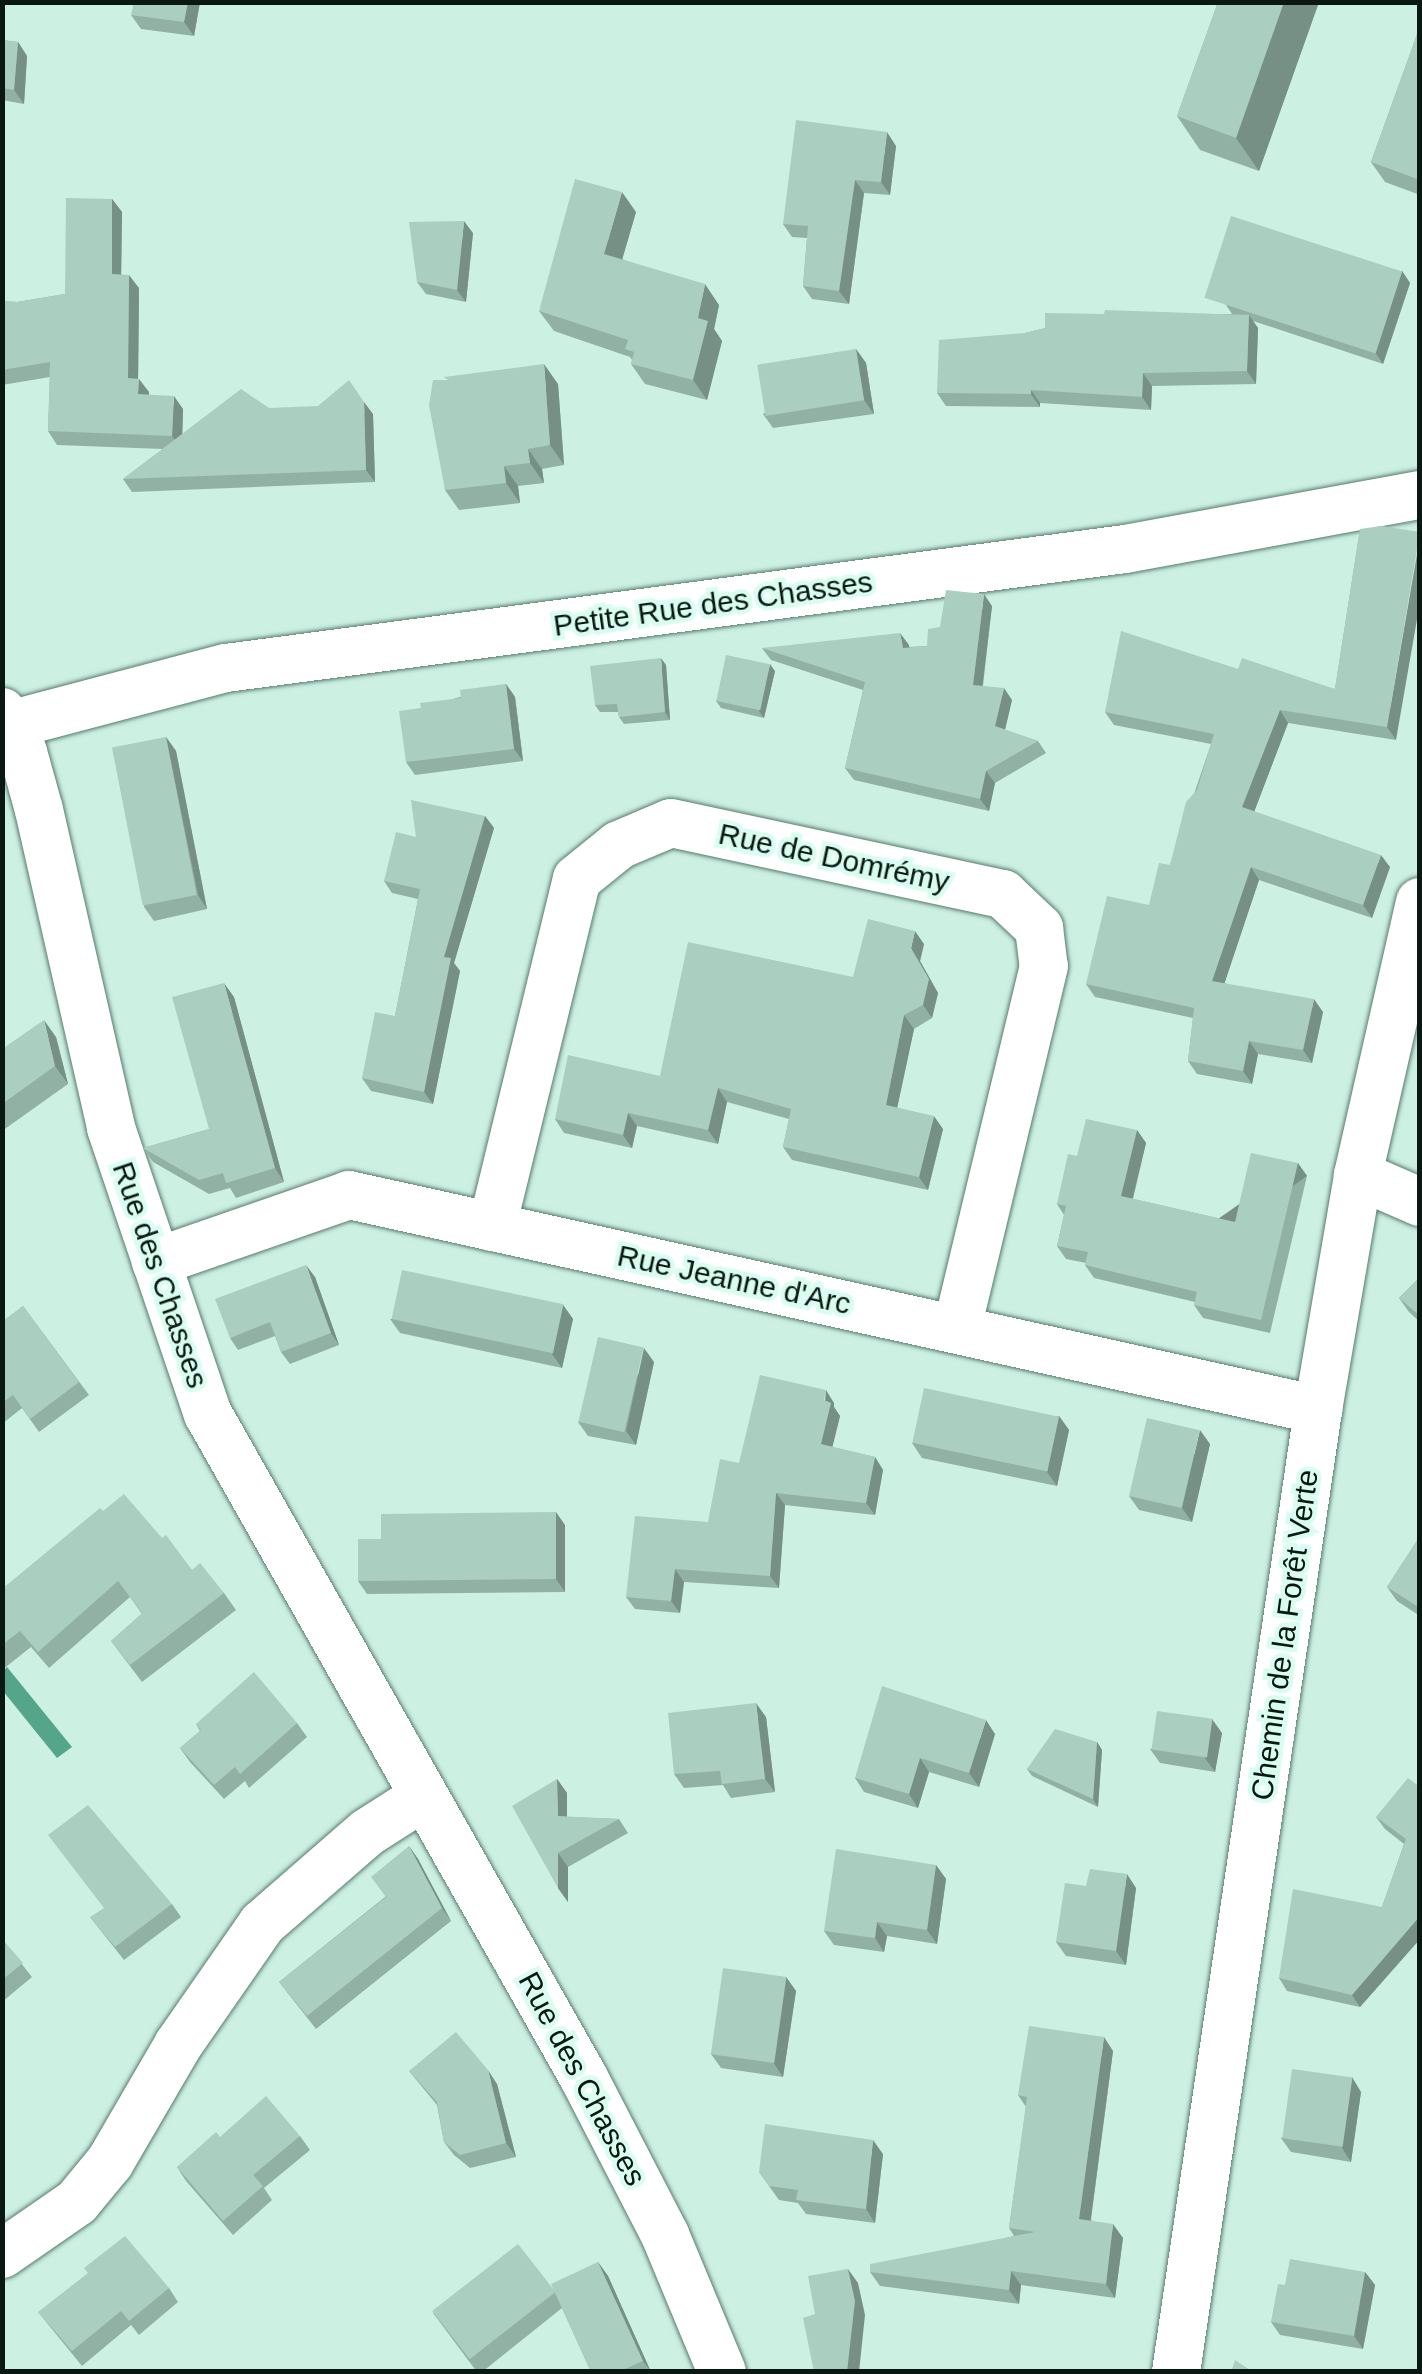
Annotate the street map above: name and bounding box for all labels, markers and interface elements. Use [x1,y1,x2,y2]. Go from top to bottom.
street label: Petite Rue des Chasses [551,564,875,644]
street label: Rue de Domrémy [715,816,953,900]
street label: Rue des Chasses [104,1157,216,1393]
street label: Rue Jeanne d'Arc [614,1238,854,1322]
street label: Chemin de la Forêt Verte [1244,1467,1326,1803]
street label: Rue des Chasses [511,1966,653,2192]

